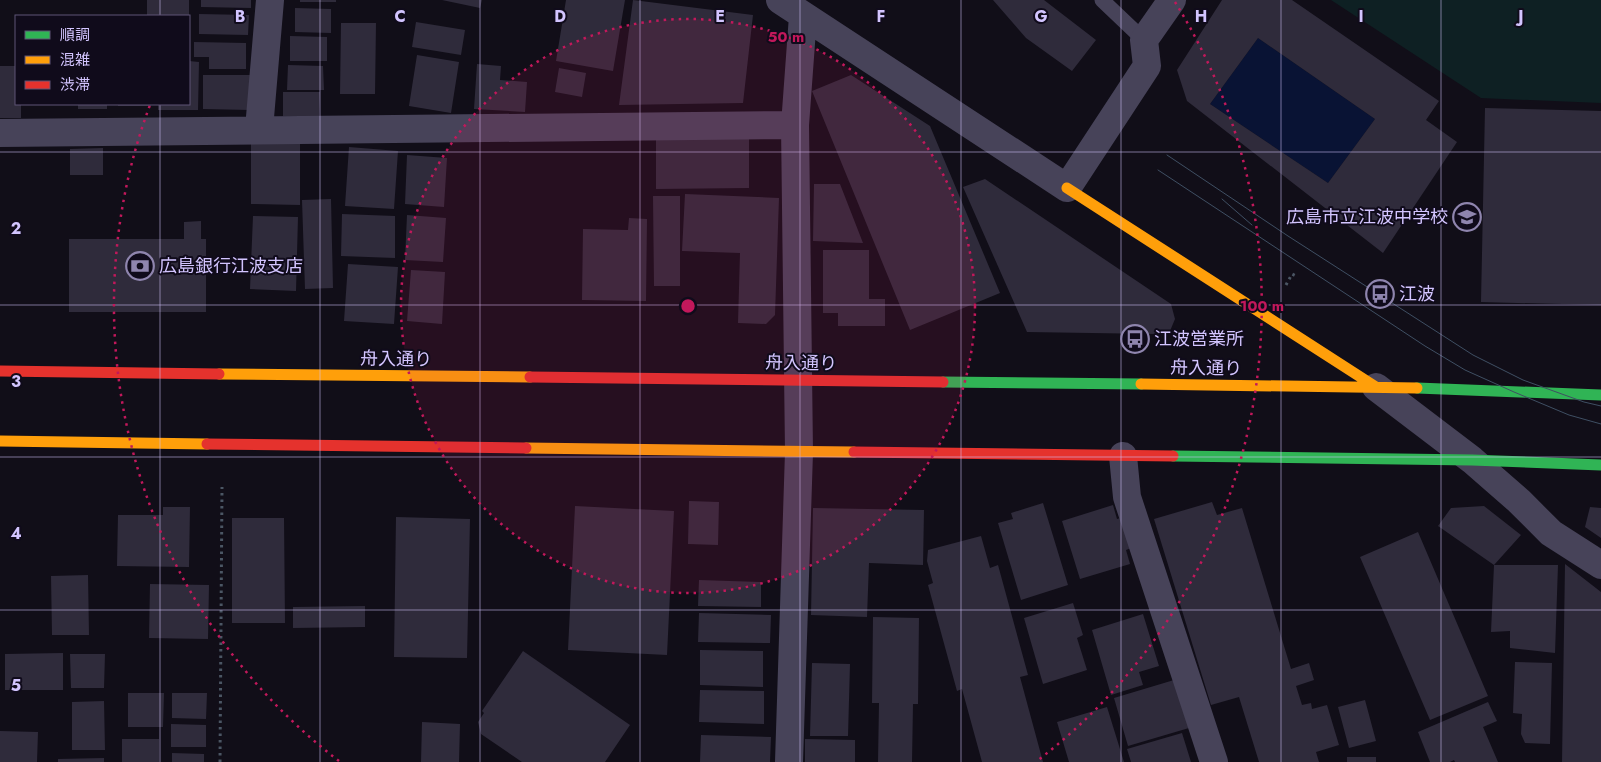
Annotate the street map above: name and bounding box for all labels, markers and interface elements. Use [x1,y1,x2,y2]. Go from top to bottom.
text: B [235,5,245,28]
text: C [394,5,406,28]
text: D [554,5,566,28]
text: E [715,5,725,28]
text: F [877,5,885,28]
text: G [1034,5,1048,28]
text: H [1195,5,1207,28]
text: I [1358,5,1364,28]
text: J [1515,5,1524,28]
legend [15,15,190,105]
text: 順調 [60,24,90,46]
text: 50 m [768,26,804,48]
text: 混雑 [60,49,90,71]
text: 渋滞 [60,74,90,96]
school or university icon: 広島市立江波中学校 [1452,202,1482,232]
place label: 広島市立江波中学校 [1286,204,1448,230]
text: 2 [11,217,21,240]
bank icon: 広島銀行江波支店 [125,251,155,281]
place label: 広島銀行江波支店 [159,253,303,279]
bus stop icon: 江波 [1365,279,1395,309]
place label: 江波 [1399,281,1435,307]
text: 100 m [1240,295,1284,317]
centre of rings [679,297,697,315]
bus stop icon: 江波営業所 [1120,324,1150,354]
place label: 江波営業所 [1154,326,1244,352]
street label: 舟入通り [360,345,432,373]
street label: 舟入通り [765,349,837,377]
street label: 舟入通り [1170,354,1242,382]
text: 3 [11,370,21,393]
text: 4 [10,522,22,545]
text: 5 [11,674,21,697]

